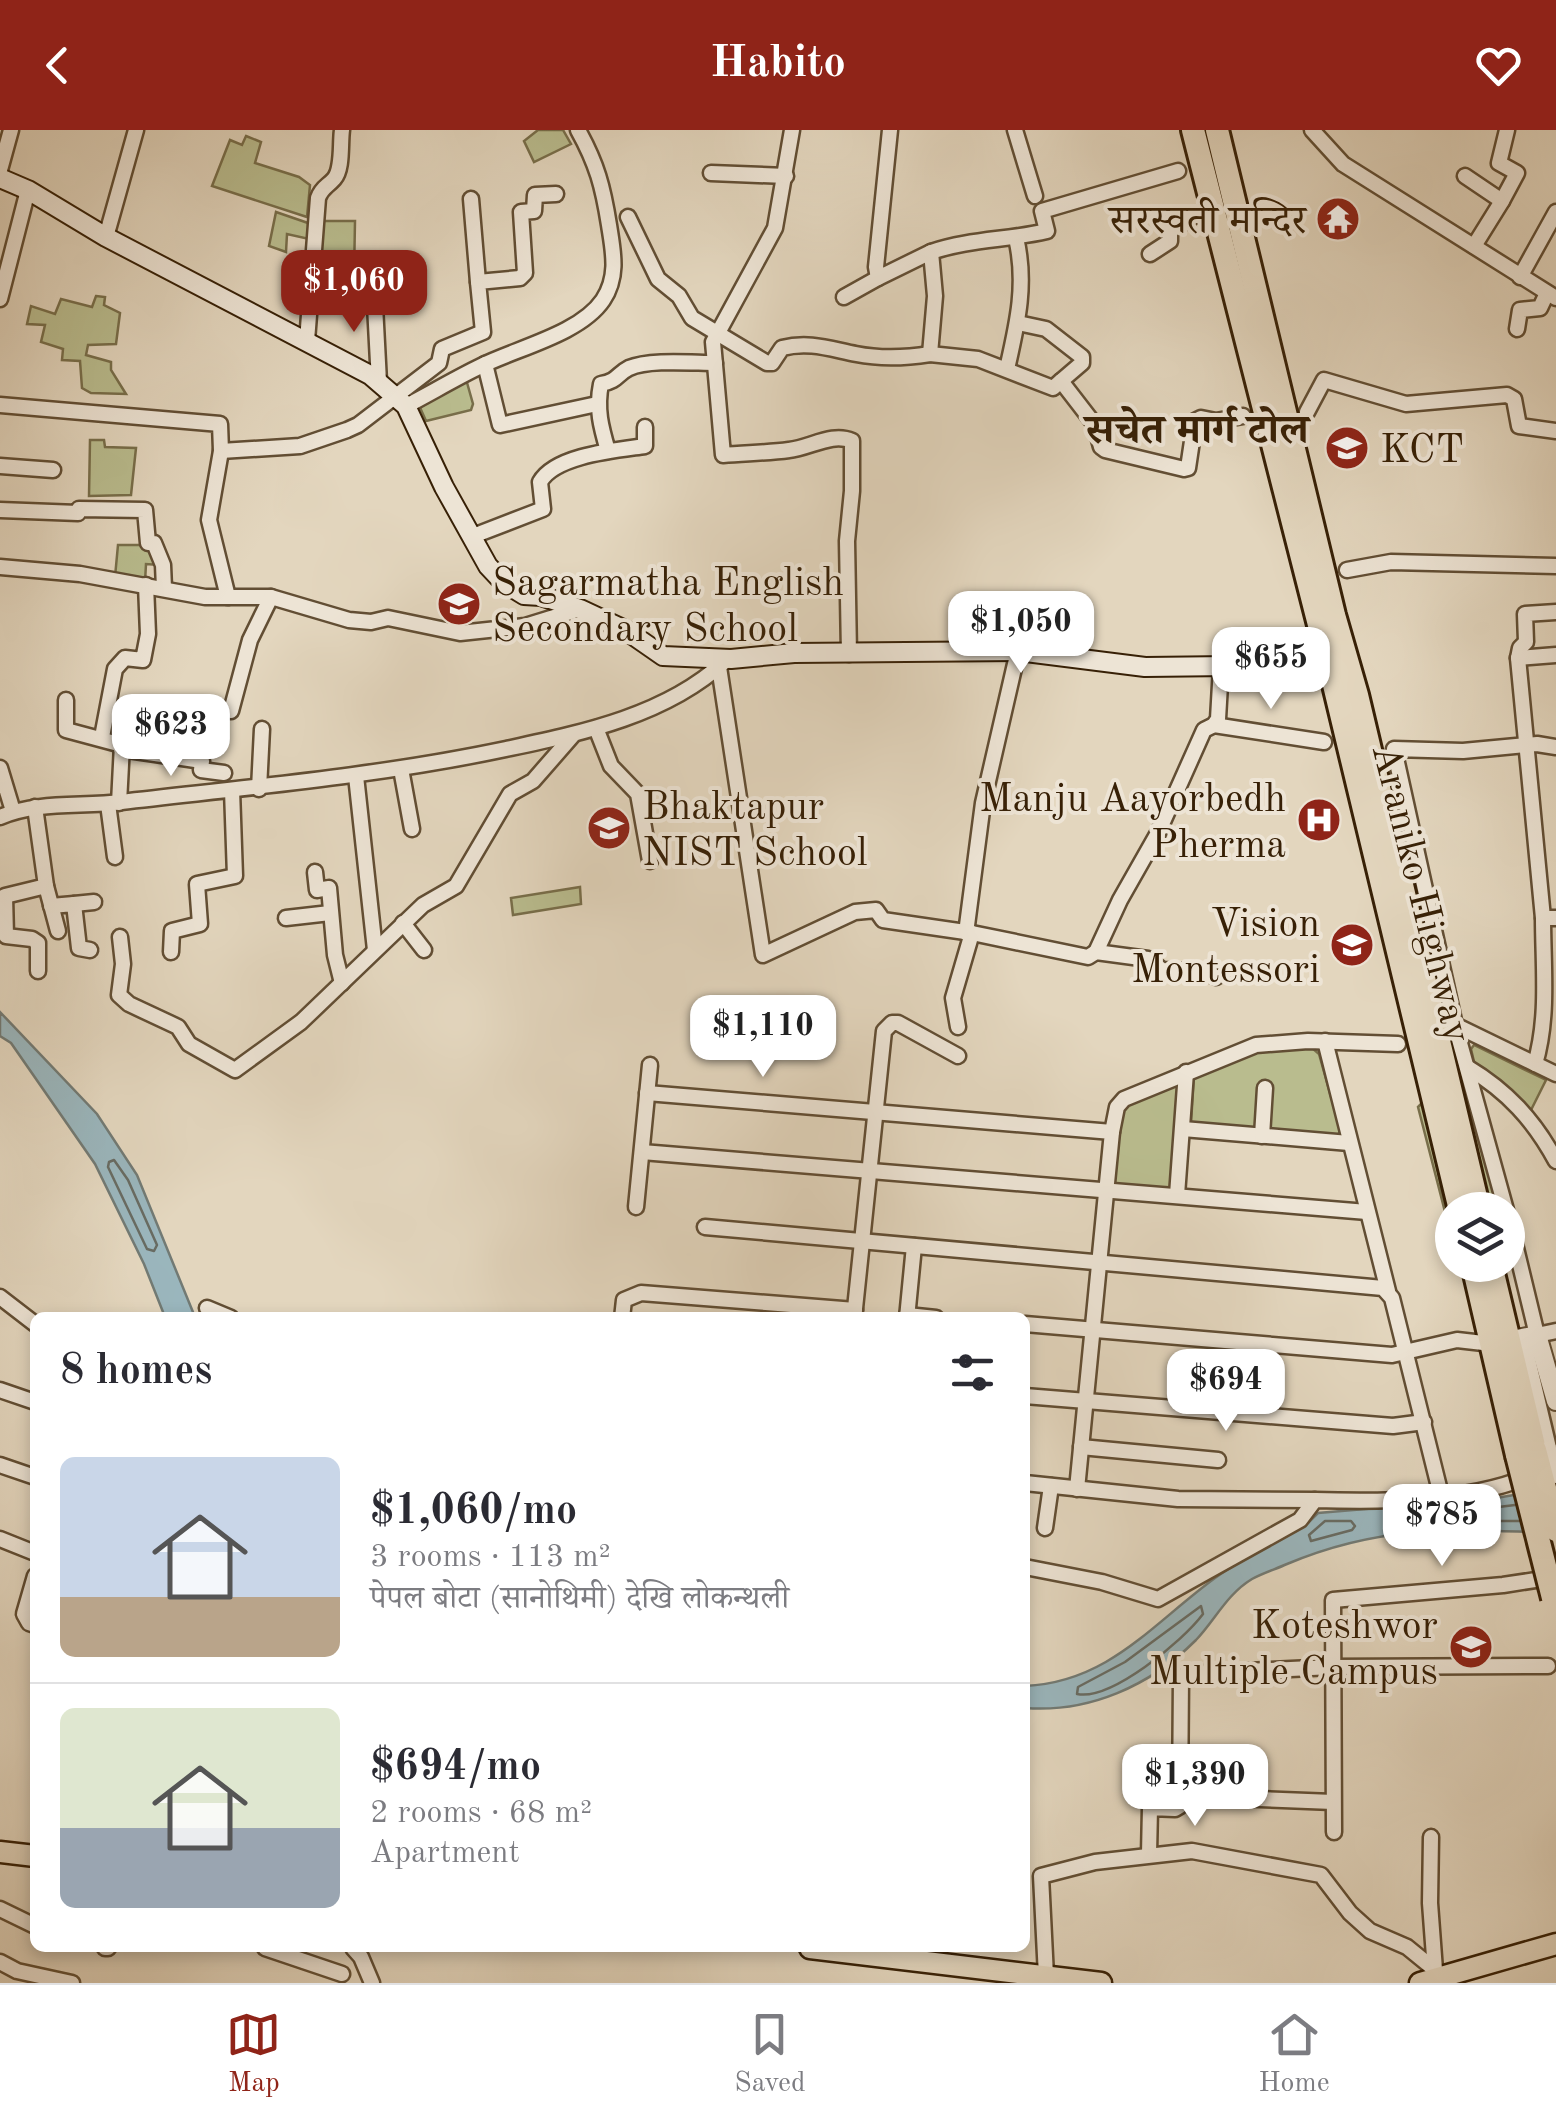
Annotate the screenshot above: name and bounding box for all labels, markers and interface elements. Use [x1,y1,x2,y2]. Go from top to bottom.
icon: back [30,38,85,93]
icon: heart [1471,38,1526,93]
text: Habito [710,42,846,87]
temple icon: सरस्वती मन्दिर [1315,196,1361,242]
place label: सरस्वती मन्दिर [1107,197,1308,243]
pin: $1,060 [273,250,435,335]
text: $1,060 [303,266,405,298]
district label: सचेत मार्ग टोल [1082,405,1312,453]
school or university icon: KCT [1324,425,1370,471]
place label: KCT [1380,432,1464,472]
place label: Sagarmatha English Secondary School [492,565,844,651]
school or university icon: Sagarmatha English Secondary School [436,581,482,627]
pin: $1,050 [940,591,1102,676]
text: $1,050 [970,607,1072,639]
pin: $655 [1212,627,1330,712]
text: $655 [1234,643,1308,675]
pin: $623 [112,694,230,779]
text: $623 [134,710,208,742]
street label: Araniko Highway [1363,740,1476,1048]
place label: Manju Aayorbedh Pherma [979,781,1286,867]
place label: Bhaktapur NIST School [642,789,868,875]
hospital icon: Manju Aayorbedh Pherma [1296,797,1342,843]
school or university icon: Bhaktapur NIST School [586,805,632,851]
place label: Vision Montessori [1131,906,1320,992]
school or university icon: Vision Montessori [1329,922,1375,968]
pin: $1,110 [682,995,844,1080]
text: $1,110 [712,1011,814,1043]
map controls [1435,1192,1525,1282]
button: layers [1435,1192,1525,1282]
icon: filters [945,1345,1000,1400]
pin: $694 [1167,1349,1285,1434]
text: 8 homes [60,1351,212,1393]
text: $694 [1189,1365,1263,1397]
pin: $785 [1383,1484,1501,1569]
text: $1,060/mo [370,1491,577,1533]
icon: home [140,1497,260,1617]
text: $785 [1405,1500,1479,1532]
text: 3 rooms · 113 m² [370,1542,611,1574]
text: पेपल बोटा (सानोथिमी) देखि लोकन्थली [370,1584,789,1616]
place label: Koteshwor Multiple Campus [1149,1608,1438,1694]
school or university icon: Koteshwor Multiple Campus [1448,1624,1494,1670]
pin: $1,390 [1114,1744,1276,1829]
text: $694/mo [370,1747,541,1789]
icon: home [140,1748,260,1868]
text: $1,390 [1144,1760,1246,1792]
text: 2 rooms · 68 m² [370,1798,592,1830]
text: Apartment [370,1838,520,1870]
tab: Map [226,2007,281,2102]
tab: Saved [734,2007,806,2102]
tab: Home [1258,2007,1330,2102]

